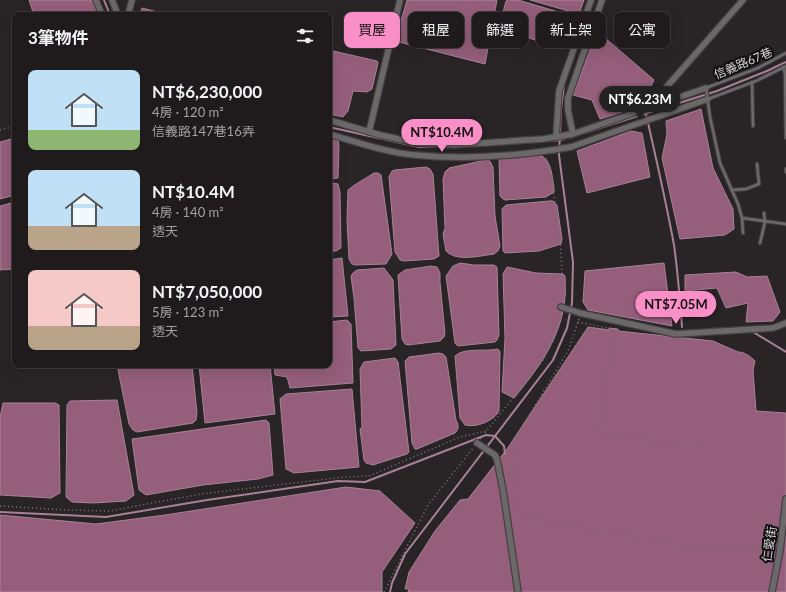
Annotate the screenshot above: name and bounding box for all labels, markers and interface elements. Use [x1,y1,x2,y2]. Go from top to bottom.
chip: 買屋 [344,12,400,48]
chip: 租屋 [408,12,464,48]
chip: 篩選 [472,12,528,48]
chip: 新上架 [536,12,606,48]
chip: 公寓 [614,12,670,48]
icon: filters [294,25,316,47]
text: 3筆物件 [28,27,89,48]
street label: 信義路67巷 [712,44,774,82]
text: NT$6,230,000 [152,81,262,102]
icon: home [60,86,108,134]
pin: NT$6.23M [599,86,681,120]
text: NT$6.23M [608,91,672,107]
text: 4房 · 120 m² [152,104,224,120]
pin: NT$10.4M [401,119,483,153]
text: 信義路147巷16弄 [152,123,255,139]
text: NT$10.4M [410,124,474,140]
text: NT$10.4M [152,181,235,202]
icon: home [60,186,108,234]
text: 4房 · 140 m² [152,204,224,220]
text: 透天 [152,223,178,239]
text: NT$7,050,000 [152,281,262,302]
icon: home [60,286,108,334]
pin: NT$7.05M [635,291,717,325]
text: NT$7.05M [644,296,708,312]
text: 5房 · 123 m² [152,304,224,320]
text: 透天 [152,323,178,339]
street label: 仁愛街 [759,525,779,563]

